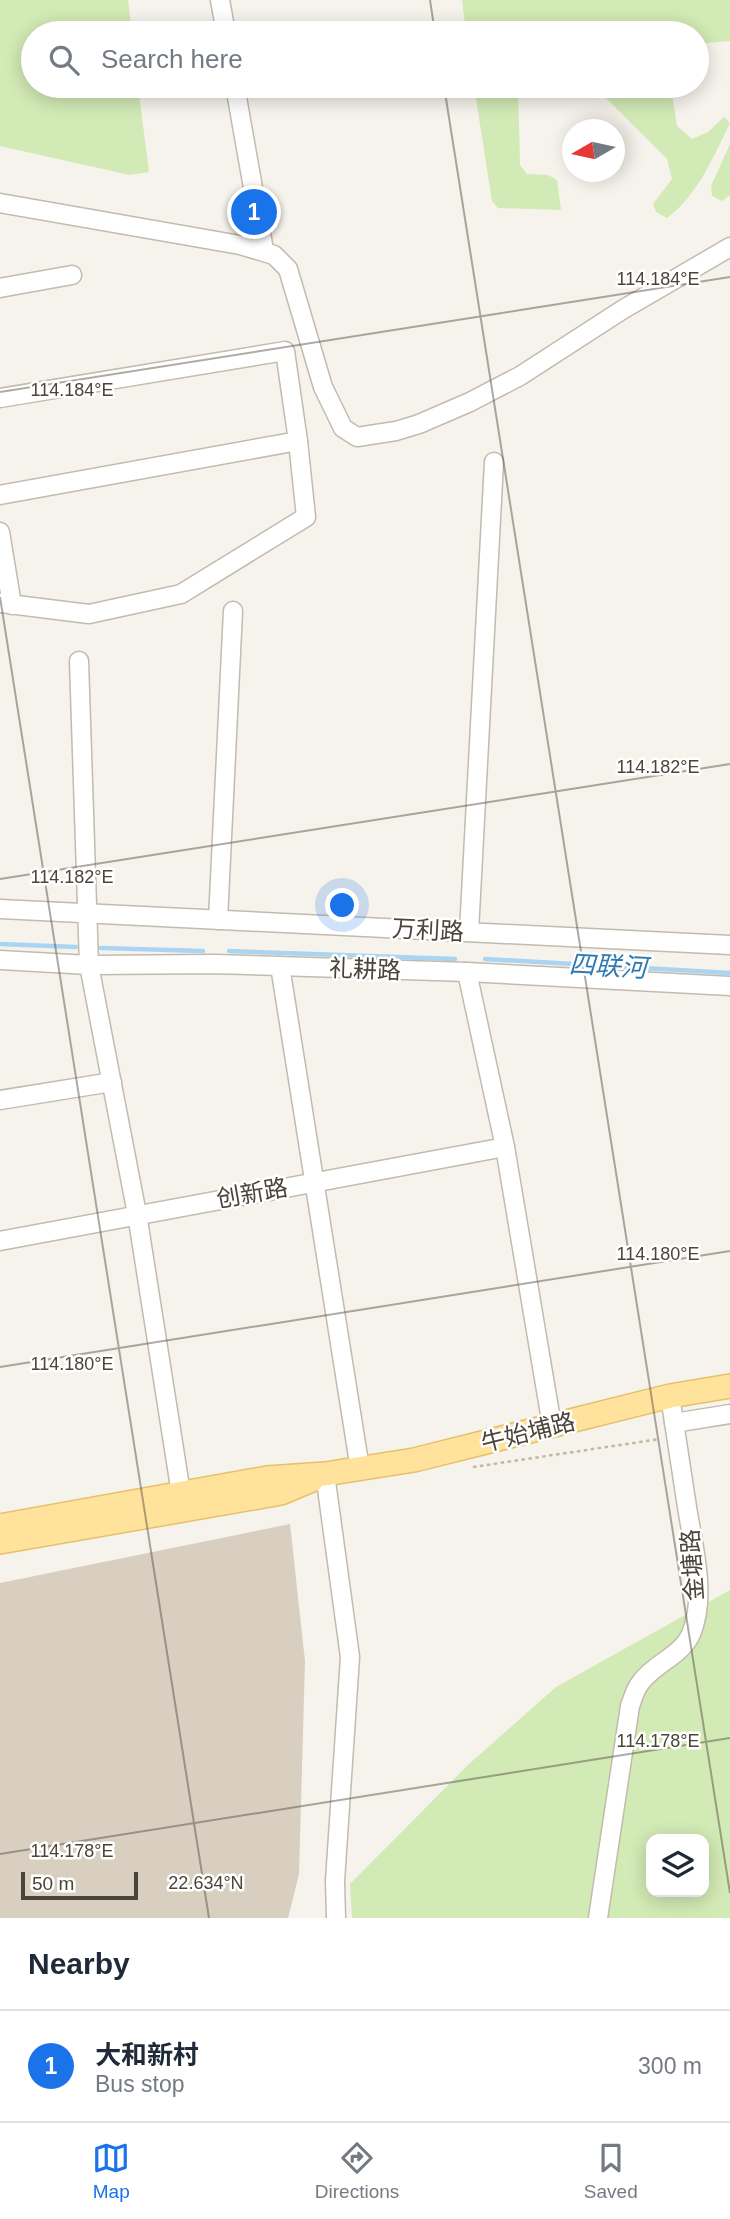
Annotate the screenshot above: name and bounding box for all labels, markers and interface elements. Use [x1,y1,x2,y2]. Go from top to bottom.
search box [21,21,709,98]
icon: search [45,41,83,79]
text: Search here [101,44,243,74]
north arrow [562,119,625,182]
pin: 1 [231,186,277,238]
text: 114.184°E [617,269,699,289]
text: 114.184°E [31,380,113,400]
text: 114.182°E [617,757,699,777]
text: 114.182°E [31,867,113,887]
your location [325,888,359,922]
street label: 万利路 [391,915,465,945]
water label: 四联河 [568,949,653,983]
street label: 礼耕路 [329,954,401,984]
street label: 创新路 [214,1173,290,1213]
text: 114.180°E [617,1244,699,1264]
text: 114.180°E [31,1354,113,1374]
street label: 牛始埔路 [478,1407,578,1457]
street label: 金塘路 [676,1528,708,1602]
text: 114.178°E [617,1731,699,1751]
map controls [646,1834,709,1897]
button: layers [646,1834,709,1897]
text: 114.178°E [31,1841,113,1861]
scale bar [21,1869,138,1901]
text: 50 m [32,1873,74,1894]
text: 22.634°N [168,1873,244,1893]
text: Nearby [28,1947,130,1980]
text: 大和新村 [95,2040,199,2070]
text: 1 [45,2053,57,2079]
text: 300 m [638,2053,702,2079]
text: Bus stop [95,2071,185,2097]
tab: Map [92,2139,130,2203]
tab: Directions [315,2139,399,2203]
tab: Saved [584,2139,638,2203]

